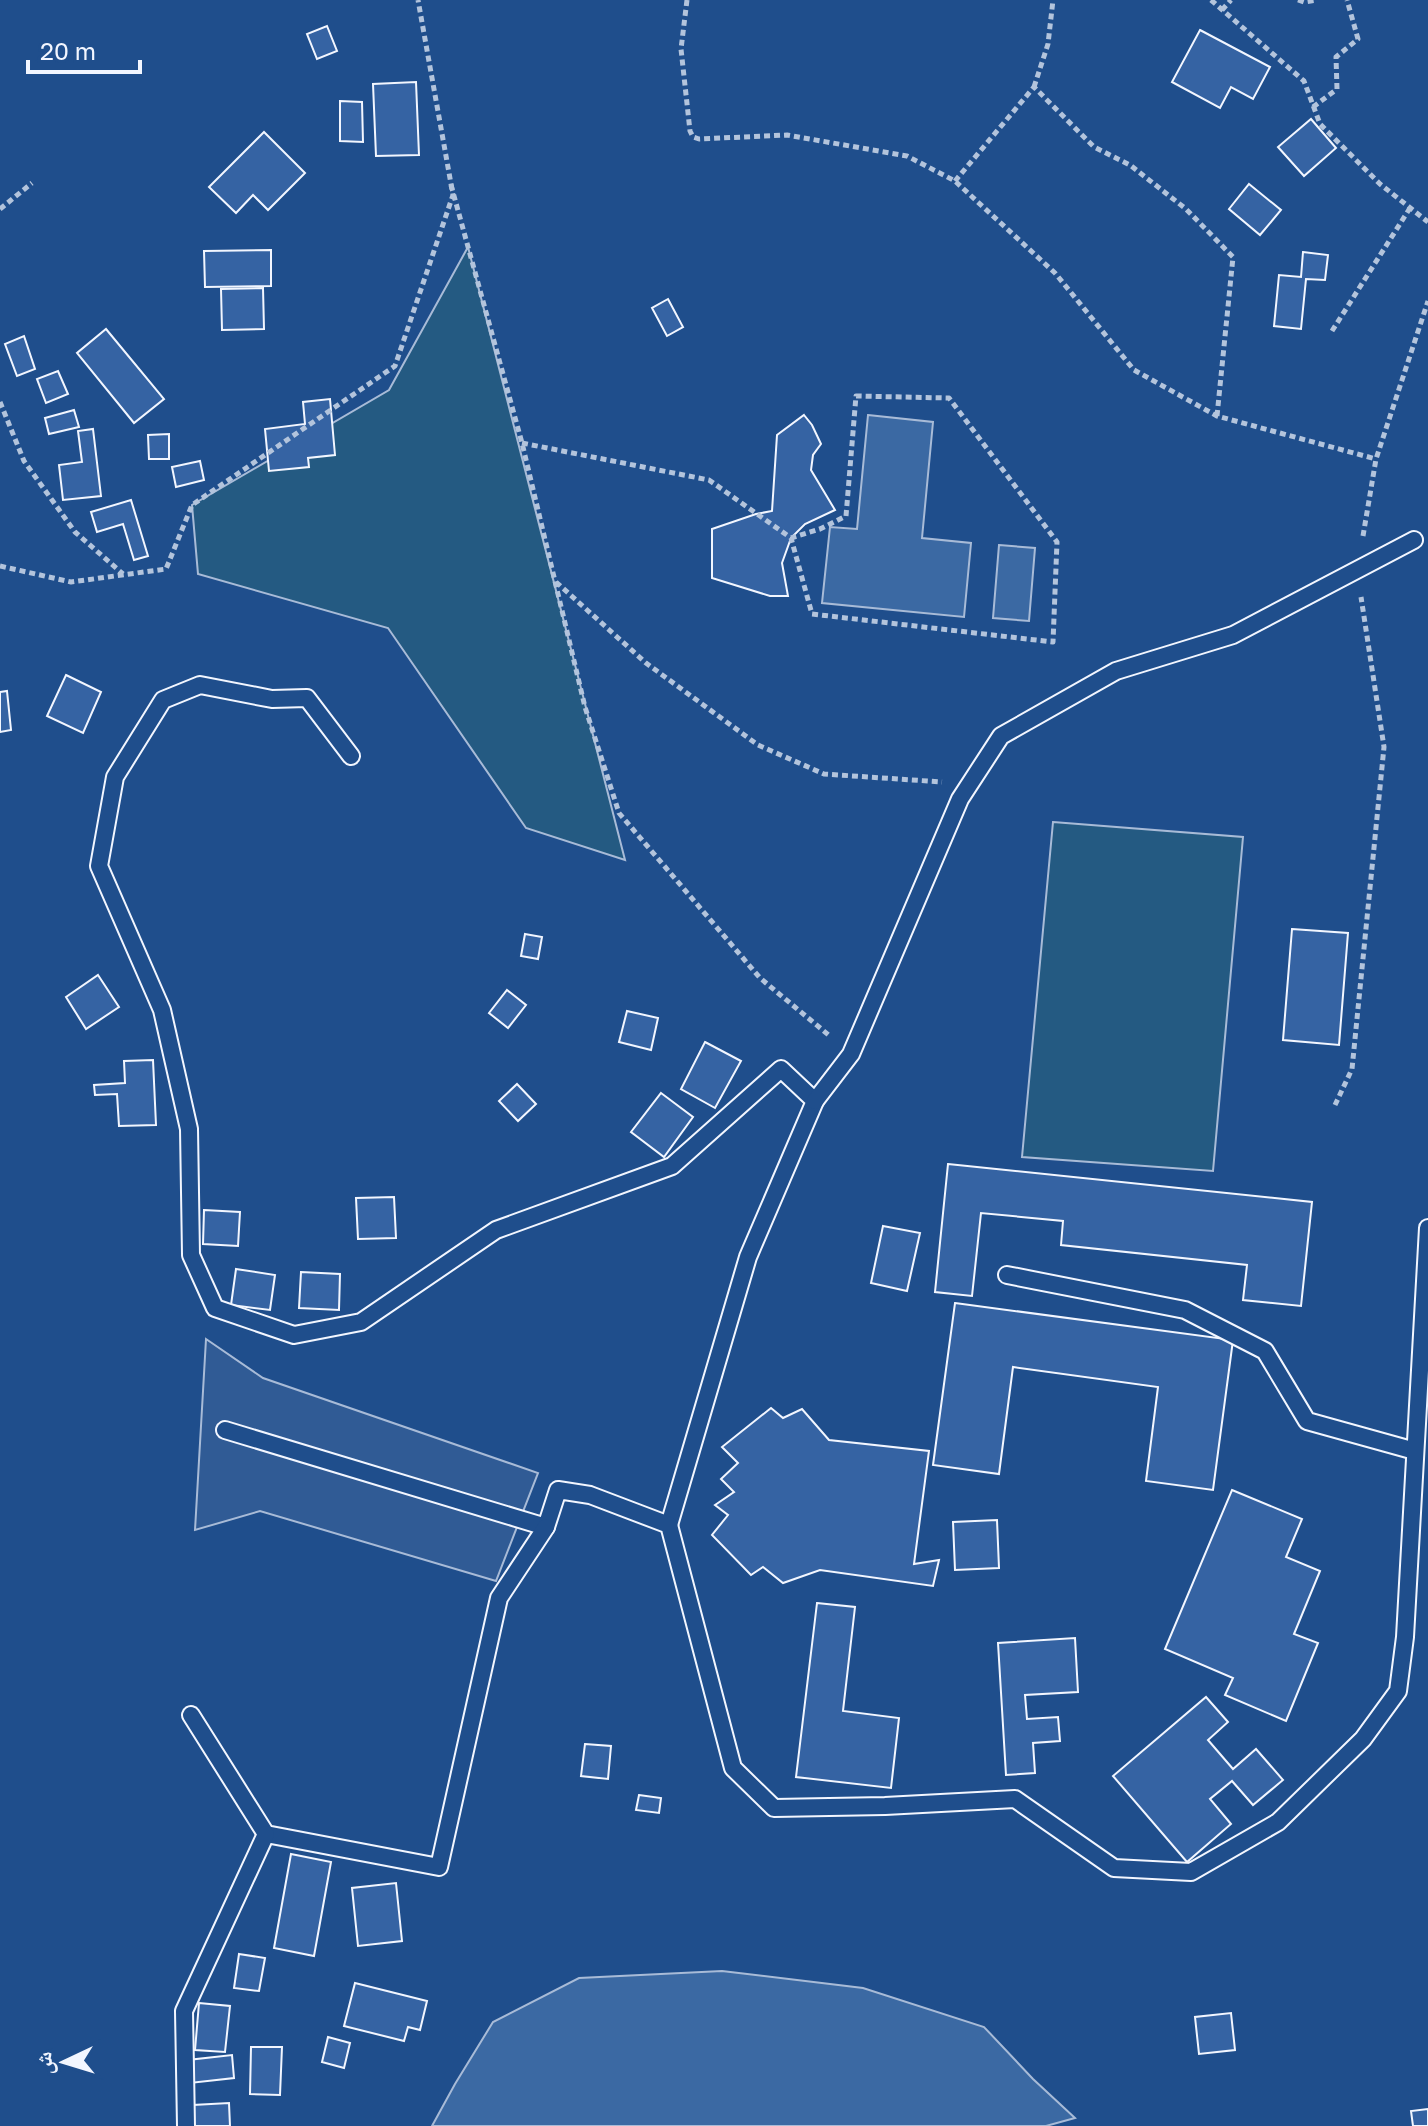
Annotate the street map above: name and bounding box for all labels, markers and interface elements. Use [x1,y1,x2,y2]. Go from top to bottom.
scale bar [28,24,140,74]
text: 20 m [40,36,96,65]
north arrow [24,2022,104,2102]
text: ش [29,2051,59,2076]

